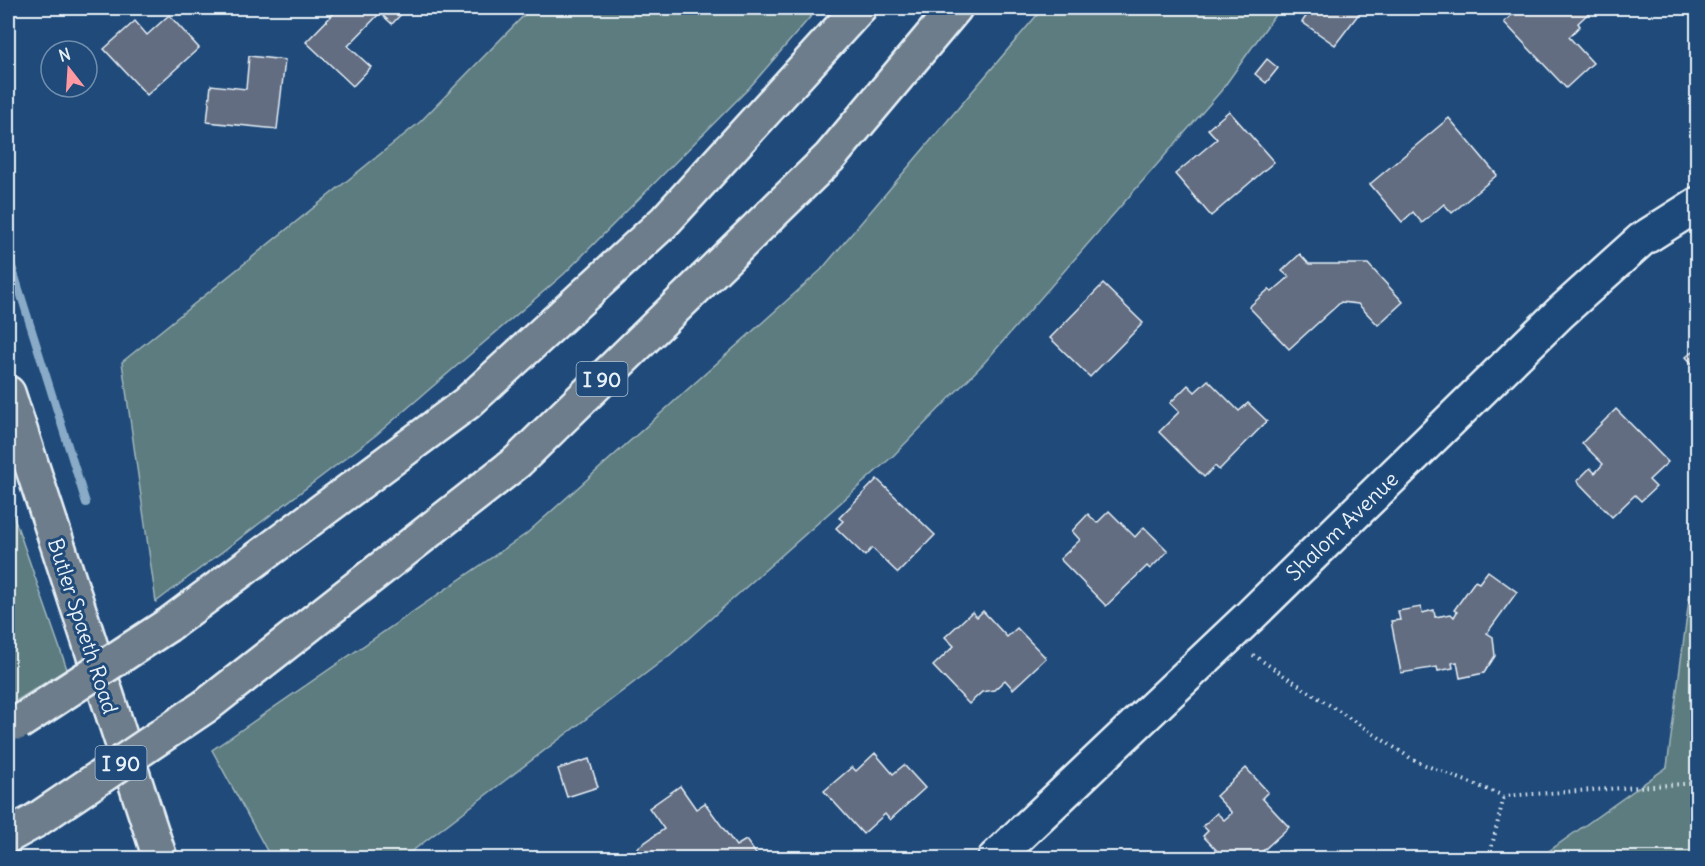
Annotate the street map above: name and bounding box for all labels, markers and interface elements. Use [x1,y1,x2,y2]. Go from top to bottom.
north arrow [39,39,99,99]
text: N [56,43,73,66]
road number: I 90 [576,362,628,396]
street label: Shalom Avenue [1280,466,1404,586]
street label: Butler Spaeth Road [42,535,124,717]
road number: I 90 [96,746,146,780]

